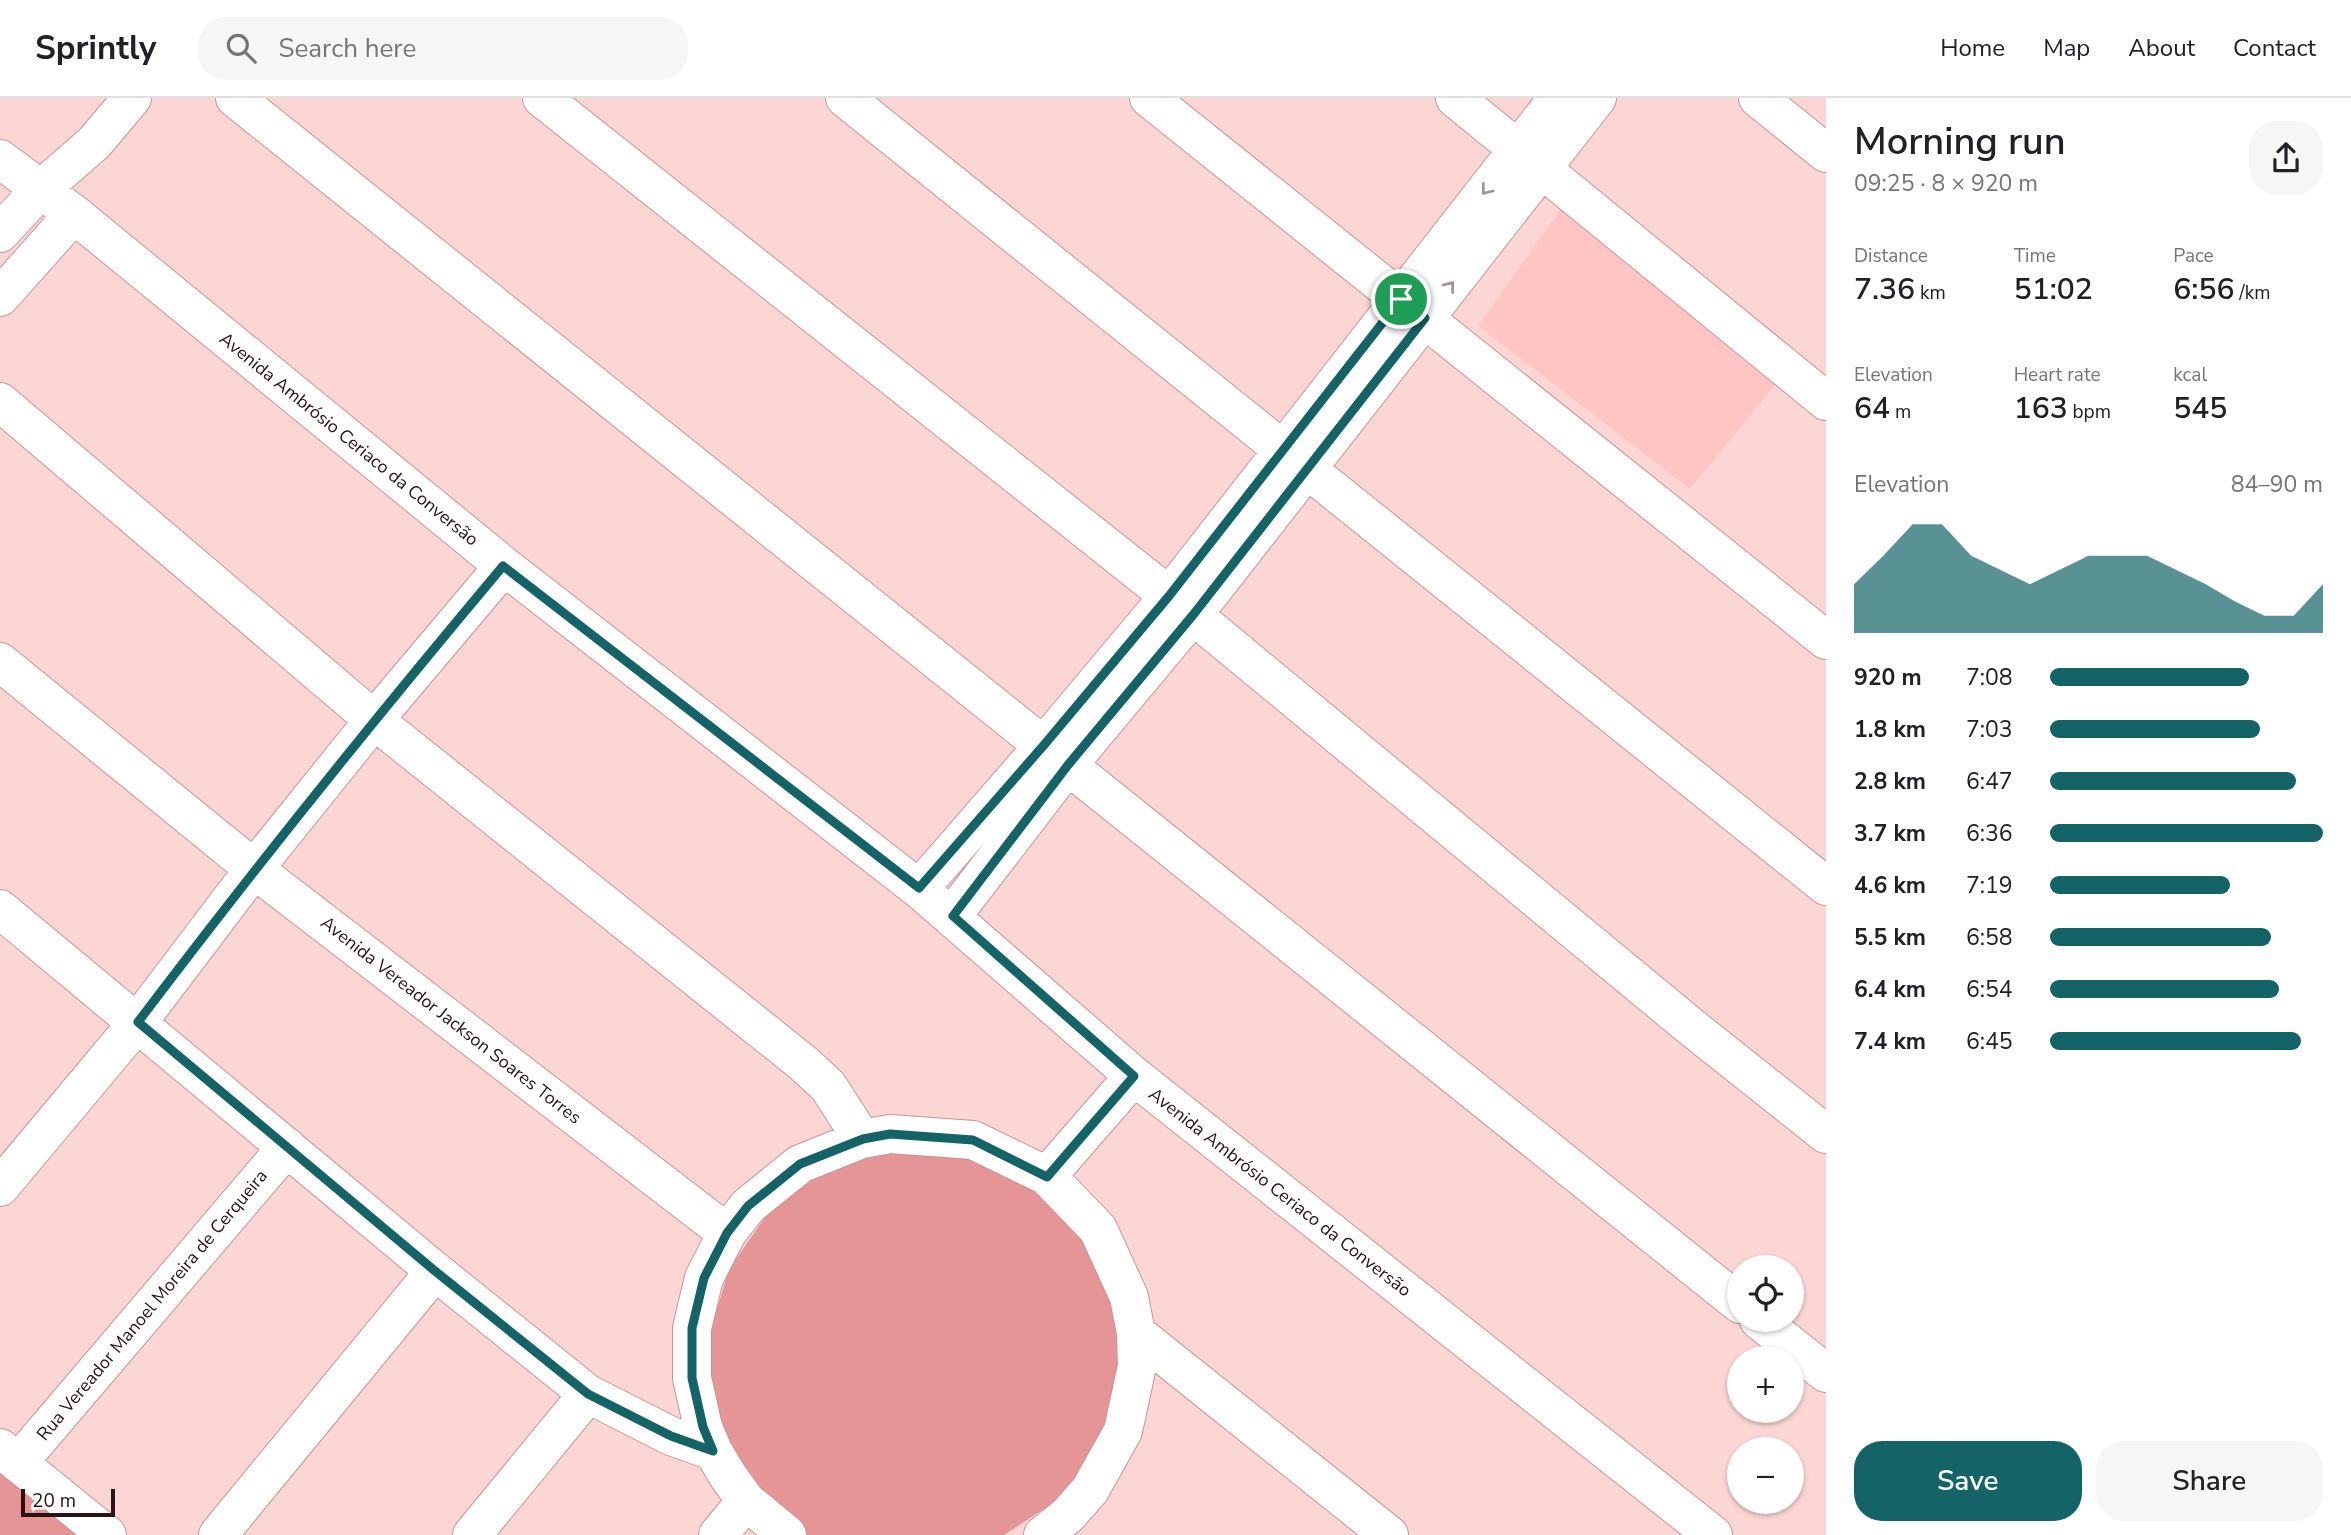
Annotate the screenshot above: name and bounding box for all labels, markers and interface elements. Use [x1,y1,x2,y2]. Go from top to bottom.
search box [198,17,688,80]
text: Sprintly [35,26,156,71]
icon: search [222,29,260,67]
text: Search here [278,31,416,66]
text: Home [1940,32,2005,64]
text: Map [2043,32,2090,64]
text: About [2128,32,2195,64]
text: Contact [2233,32,2316,64]
text: Morning run [1854,116,2066,167]
button: share [2249,121,2323,195]
text: 09:25 · 8 × 920 m [1854,168,2038,199]
one-way arrow [1481,183,1494,195]
text: Distance [1854,243,1928,269]
text: Time [2014,243,2056,269]
text: Pace [2173,243,2214,269]
pin [1371,269,1431,329]
text: 7.36 [1854,269,1915,310]
text: 51:02 [2014,269,2093,310]
text: 6:56 [2173,269,2234,310]
icon: arrive [1382,280,1420,318]
text: km [1915,280,1946,306]
text: /km [2234,280,2270,306]
one-way arrow [1442,281,1455,293]
street label: Avenida Ambrósio Ceriaco da Conversão [214,327,484,551]
text: Elevation [1854,362,1933,388]
text: Heart rate [2014,362,2101,388]
text: kcal [2173,362,2207,388]
text: 64 [1854,388,1890,429]
text: 163 [2014,388,2068,429]
text: 545 [2173,388,2227,429]
text: m [1890,399,1911,425]
text: bpm [2068,399,2111,425]
text: Elevation [1854,469,1949,500]
text: 84–90 m [2231,469,2323,500]
text: 920 m [1854,662,1922,693]
text: 7:08 [1966,662,2013,693]
text: 1.8 km [1854,714,1926,745]
text: 7:03 [1966,714,2013,745]
text: 2.8 km [1854,766,1926,797]
text: 6:47 [1966,766,2013,797]
text: 3.7 km [1854,818,1926,849]
text: 6:36 [1966,818,2013,849]
text: 4.6 km [1854,870,1926,901]
text: 7:19 [1966,870,2013,901]
street label: Avenida Vereador Jackson Soares Torres [316,911,586,1129]
text: 5.5 km [1854,922,1926,953]
text: 6:58 [1966,922,2013,953]
text: 6.4 km [1854,974,1926,1005]
text: 6:54 [1966,974,2013,1005]
text: 7.4 km [1854,1026,1926,1057]
text: 6:45 [1966,1026,2013,1057]
street label: Avenida Ambrósio Ceriaco da Conversão [1144,1082,1416,1302]
street label: Rua Vereador Manoel Moreira de Cerqueira [31,1164,273,1446]
map controls [1727,1255,1804,1514]
button: locate [1727,1255,1804,1332]
button: + [1727,1346,1804,1423]
button: − [1727,1437,1804,1514]
button: Save [1854,1441,2082,1521]
button: Share [2096,1441,2323,1521]
scale bar [21,1486,116,1518]
text: 20 m [32,1488,76,1514]

